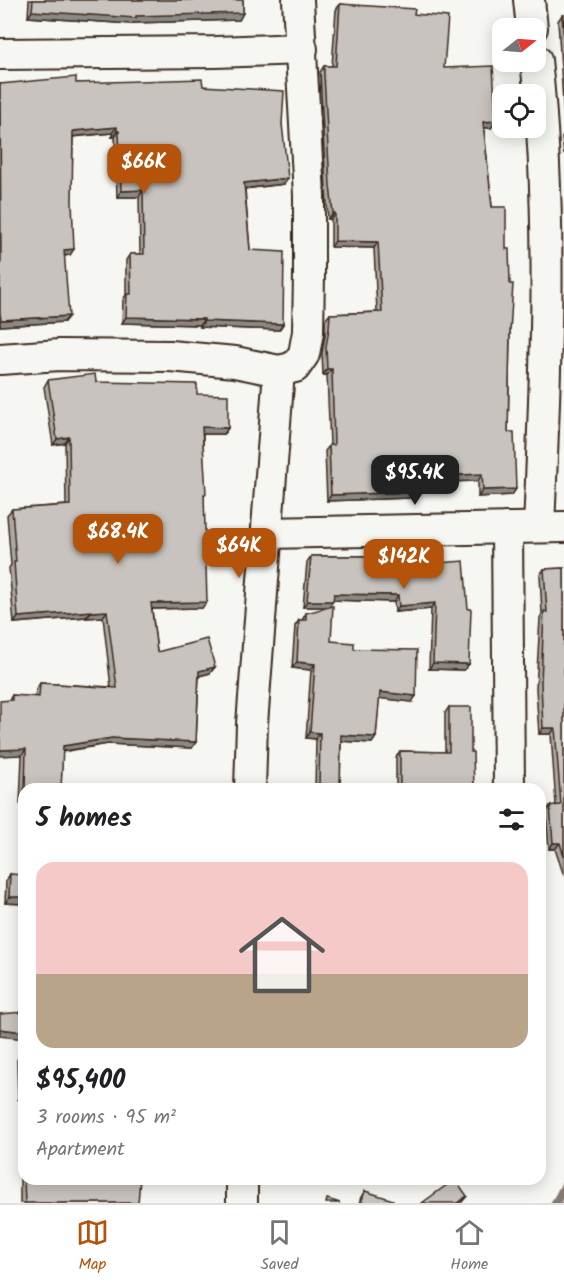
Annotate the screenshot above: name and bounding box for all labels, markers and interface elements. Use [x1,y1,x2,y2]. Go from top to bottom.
north arrow [492,18,546,72]
map controls [492,18,546,138]
button: locate [492,84,546,138]
pin: $66K [108,144,180,195]
text: $66K [121,147,167,179]
pin: $95.4K [366,455,464,506]
text: $95.4K [385,458,445,490]
pin: $68.4K [69,514,167,565]
text: $68.4K [87,517,149,549]
pin: $64K [203,528,275,579]
text: $64K [216,531,262,563]
pin: $142K [362,539,446,590]
text: $142K [378,542,430,574]
text: 5 homes [36,798,132,840]
icon: filters [495,803,528,836]
icon: home [228,901,336,1009]
text: $95,400 [36,1060,125,1102]
text: 3 rooms · 95 m² [36,1102,176,1134]
text: Apartment [36,1134,125,1166]
tab: Map [76,1216,109,1277]
tab: Saved [261,1216,299,1277]
tab: Home [450,1216,488,1277]

